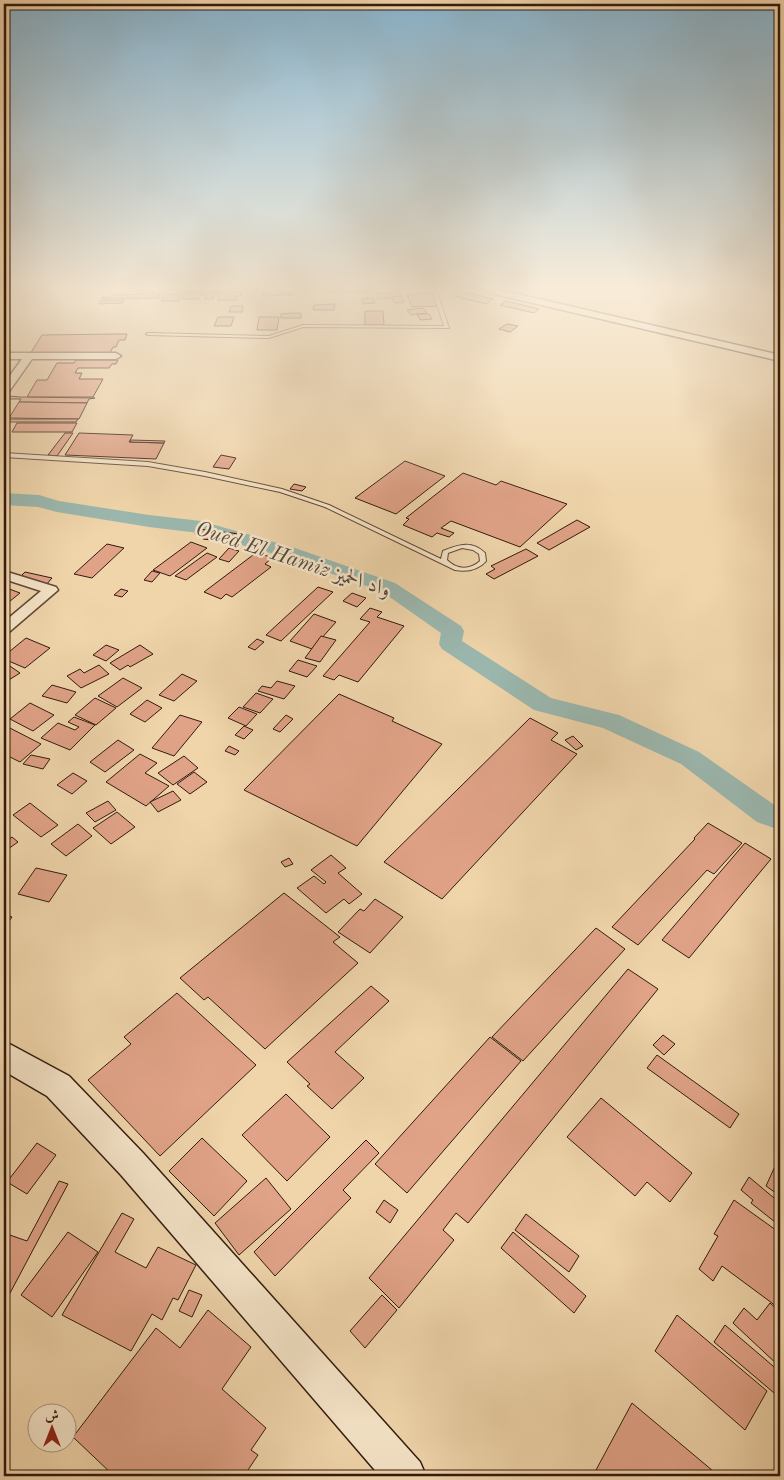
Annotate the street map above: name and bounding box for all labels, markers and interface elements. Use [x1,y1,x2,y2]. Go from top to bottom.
water label: Oued El Hamiz واد الحميز [193,518,393,602]
north arrow [28,1402,78,1452]
text: ش [45,1409,59,1423]

